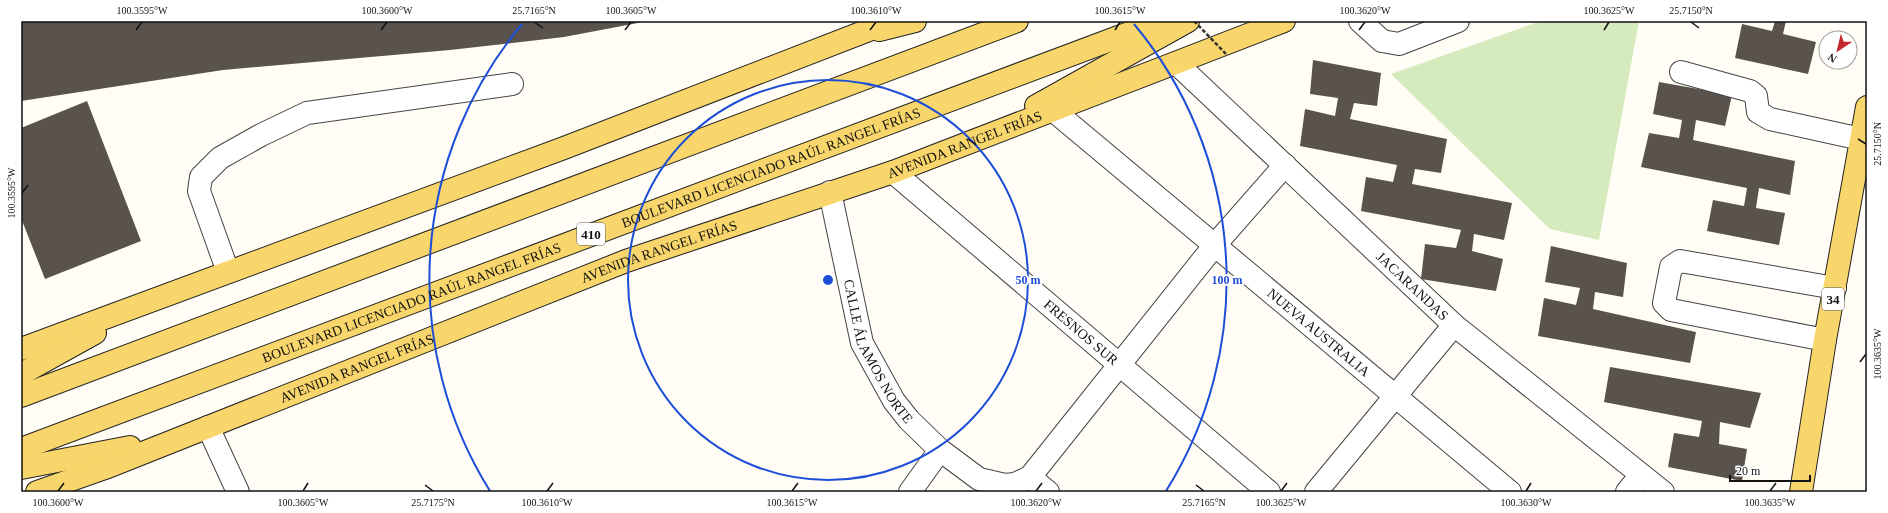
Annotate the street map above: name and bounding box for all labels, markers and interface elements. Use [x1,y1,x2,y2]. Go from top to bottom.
text: 100.3595°W [117,5,168,16]
text: 100.3600°W [362,5,413,16]
text: 25.7165°N [512,5,556,16]
text: 100.3605°W [606,5,657,16]
text: 100.3610°W [851,5,902,16]
text: 100.3615°W [1095,5,1146,16]
text: 100.3620°W [1340,5,1391,16]
text: 100.3625°W [1584,5,1635,16]
text: 25.7150°N [1669,5,1713,16]
north arrow [1818,30,1858,70]
text: N [1826,51,1839,65]
street label: BOULEVARD LICENCIADO RAÚL RANGEL FRÍAS [620,105,923,231]
street label: AVENIDA RANGEL FRÍAS [886,108,1044,181]
text: 25.7150°N [1872,122,1883,166]
text: 100.3595°W [6,167,17,218]
street label: AVENIDA RANGEL FRÍAS [579,218,739,286]
road number: 410 [577,223,605,245]
street label: BOULEVARD LICENCIADO RAÚL RANGEL FRÍAS [260,240,563,366]
street label: JACARANDAS [1373,249,1451,324]
centre of rings [821,273,835,287]
text: 50 m [1016,273,1041,287]
text: 100 m [1212,273,1243,287]
street label: CALLE ÁLAMOS NORTE [841,278,916,426]
street label: NUEVA AUSTRALIA [1264,286,1373,380]
road number: 34 [1822,288,1844,310]
street label: FRESNOS SUR [1041,297,1121,369]
text: 100.3635°W [1872,328,1883,379]
street label: AVENIDA RANGEL FRÍAS [278,331,436,406]
scale bar [1730,457,1810,483]
text: 20 m [1736,464,1761,478]
text: 100.3600°W [33,497,84,508]
text: 100.3605°W [278,497,329,508]
text: 25.7175°N [411,497,455,508]
text: 100.3610°W [522,497,573,508]
text: 100.3615°W [767,497,818,508]
text: 100.3620°W [1011,497,1062,508]
text: 25.7165°N [1182,497,1226,508]
text: 100.3625°W [1256,497,1307,508]
text: 100.3630°W [1501,497,1552,508]
text: 100.3635°W [1745,497,1796,508]

